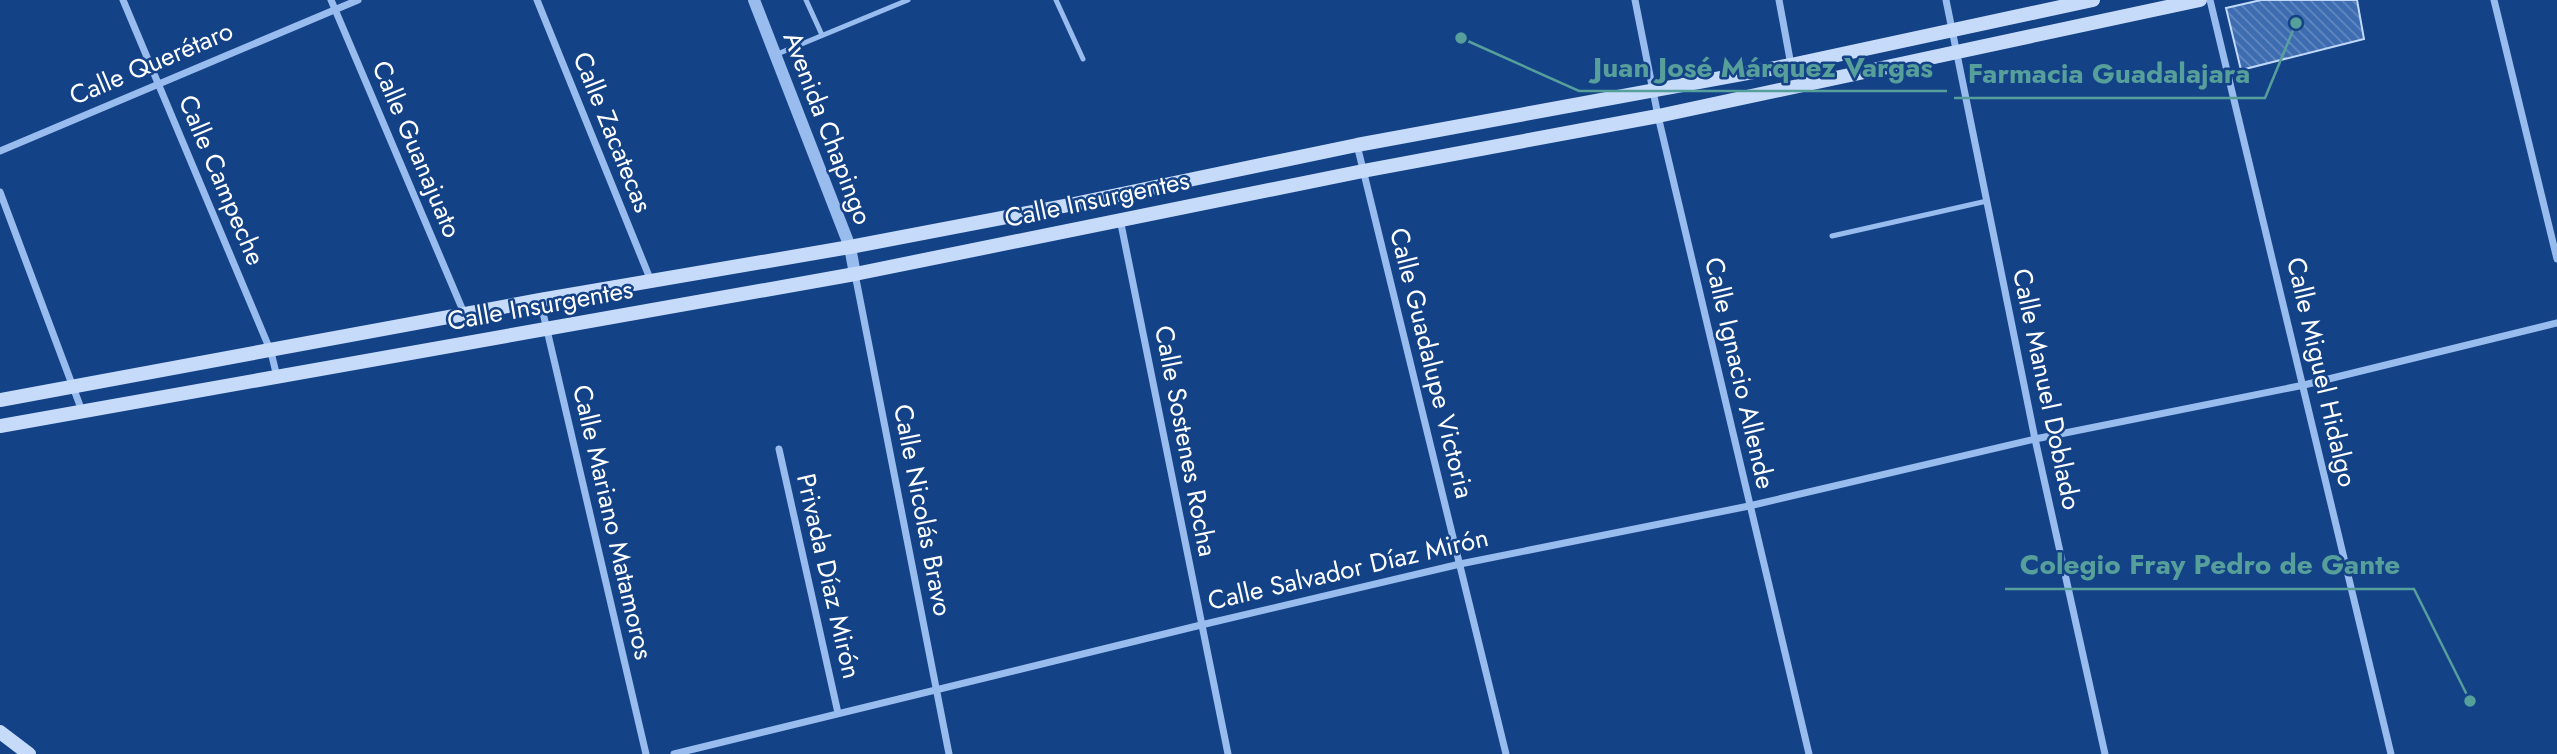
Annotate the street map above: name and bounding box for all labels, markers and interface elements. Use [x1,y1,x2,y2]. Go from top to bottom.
street label: Calle Querétaro [63,11,239,115]
street label: Avenida Chapingo [774,26,882,230]
callout: Juan José Márquez Vargas [1579,42,1947,91]
street label: Calle Zacatecas [564,46,662,218]
text: Juan José Márquez Vargas [1588,47,1933,88]
callout: Farmacia Guadalajara [1954,49,2265,98]
text: Farmacia Guadalajara [1968,53,2250,94]
street label: Calle Guanajuato [363,55,471,243]
street label: Calle Campeche [169,89,275,271]
street label: Calle Insurgentes [1001,161,1193,237]
street label: Calle Guadalupe Victoria [1380,224,1484,502]
street label: Calle Miguel Hidalgo [2277,253,2367,491]
street label: Calle Ignacio Allende [1695,254,1785,492]
street label: Calle Manuel Doblado [2003,265,2091,513]
street label: Calle Insurgentes [444,270,636,340]
street label: Calle Sostenes Rocha [1145,322,1227,560]
street label: Calle Mariano Matamoros [563,381,663,663]
street label: Calle Nicolás Bravo [884,401,962,619]
street label: Privada Díaz Mirón [787,470,871,682]
street label: Calle Salvador Díaz Mirón [1204,518,1492,620]
callout: Colegio Fray Pedro de Gante [2005,540,2414,589]
text: Colegio Fray Pedro de Gante [2020,544,2400,585]

